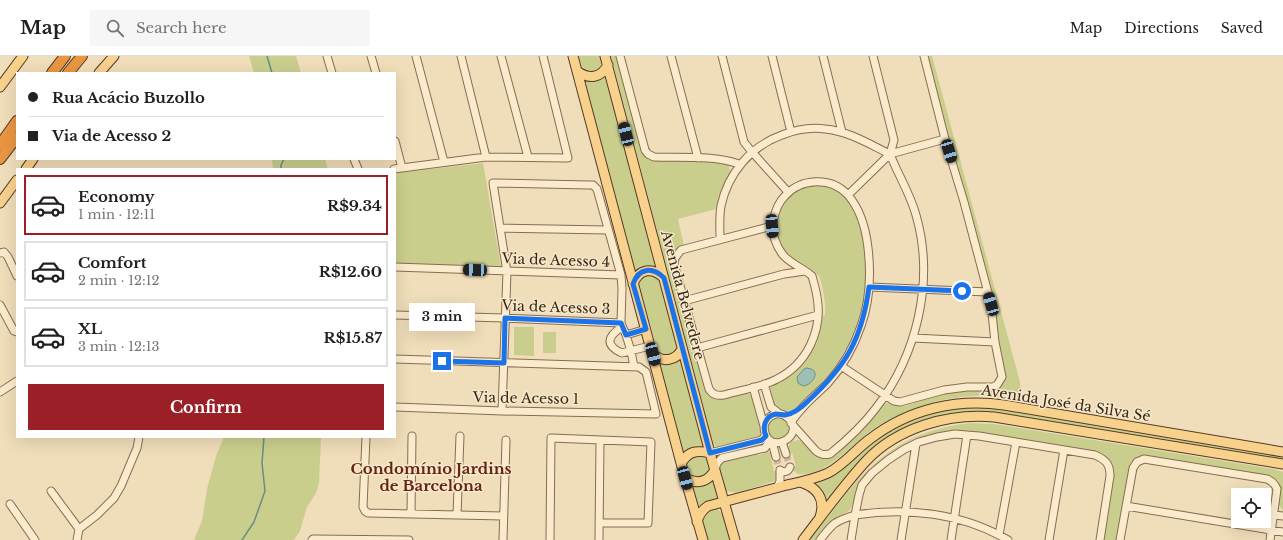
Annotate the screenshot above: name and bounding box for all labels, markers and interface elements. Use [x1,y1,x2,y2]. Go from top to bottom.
search box [90,10,370,46]
text: Map [20,16,66,39]
icon: search [104,17,126,39]
text: Search here [136,18,227,37]
text: Map [1070,19,1102,37]
text: Directions [1124,19,1199,37]
text: Saved [1221,19,1263,37]
text: Rua Acácio Buzollo [52,88,205,107]
car [617,121,635,147]
text: Via de Acesso 2 [52,126,171,145]
car [940,138,958,164]
icon: car [30,187,66,223]
text: Economy [78,187,155,206]
text: R$9.34 [327,196,382,215]
text: 1 min · 12:11 [78,206,155,223]
car [765,214,779,238]
street label: Avenida Belvedere [657,227,709,362]
street label: Via de Acesso 4 [501,249,610,271]
icon: car [30,253,66,289]
text: Comfort [78,253,146,272]
text: R$12.60 [319,262,382,281]
car [463,264,487,276]
text: 2 min · 12:12 [78,272,160,289]
route start [953,282,971,300]
car [982,291,1000,317]
street label: Via de Acesso 3 [500,296,611,318]
callout: 3 min [409,303,475,331]
text: 3 min [422,308,462,325]
icon: car [30,319,66,355]
text: XL [78,319,102,338]
text: R$15.87 [323,328,382,347]
text: 3 min · 12:13 [78,338,160,355]
car [644,341,662,367]
route end [433,352,451,370]
street label: Avenida José da Silva Sé [979,381,1152,425]
button: Confirm [28,384,384,430]
street label: Via de Acesso 1 [472,388,579,408]
district label: Condomínio Jardins de Barcelona [350,459,512,495]
car [676,465,694,491]
map controls [1231,488,1271,528]
button: locate [1231,488,1271,528]

